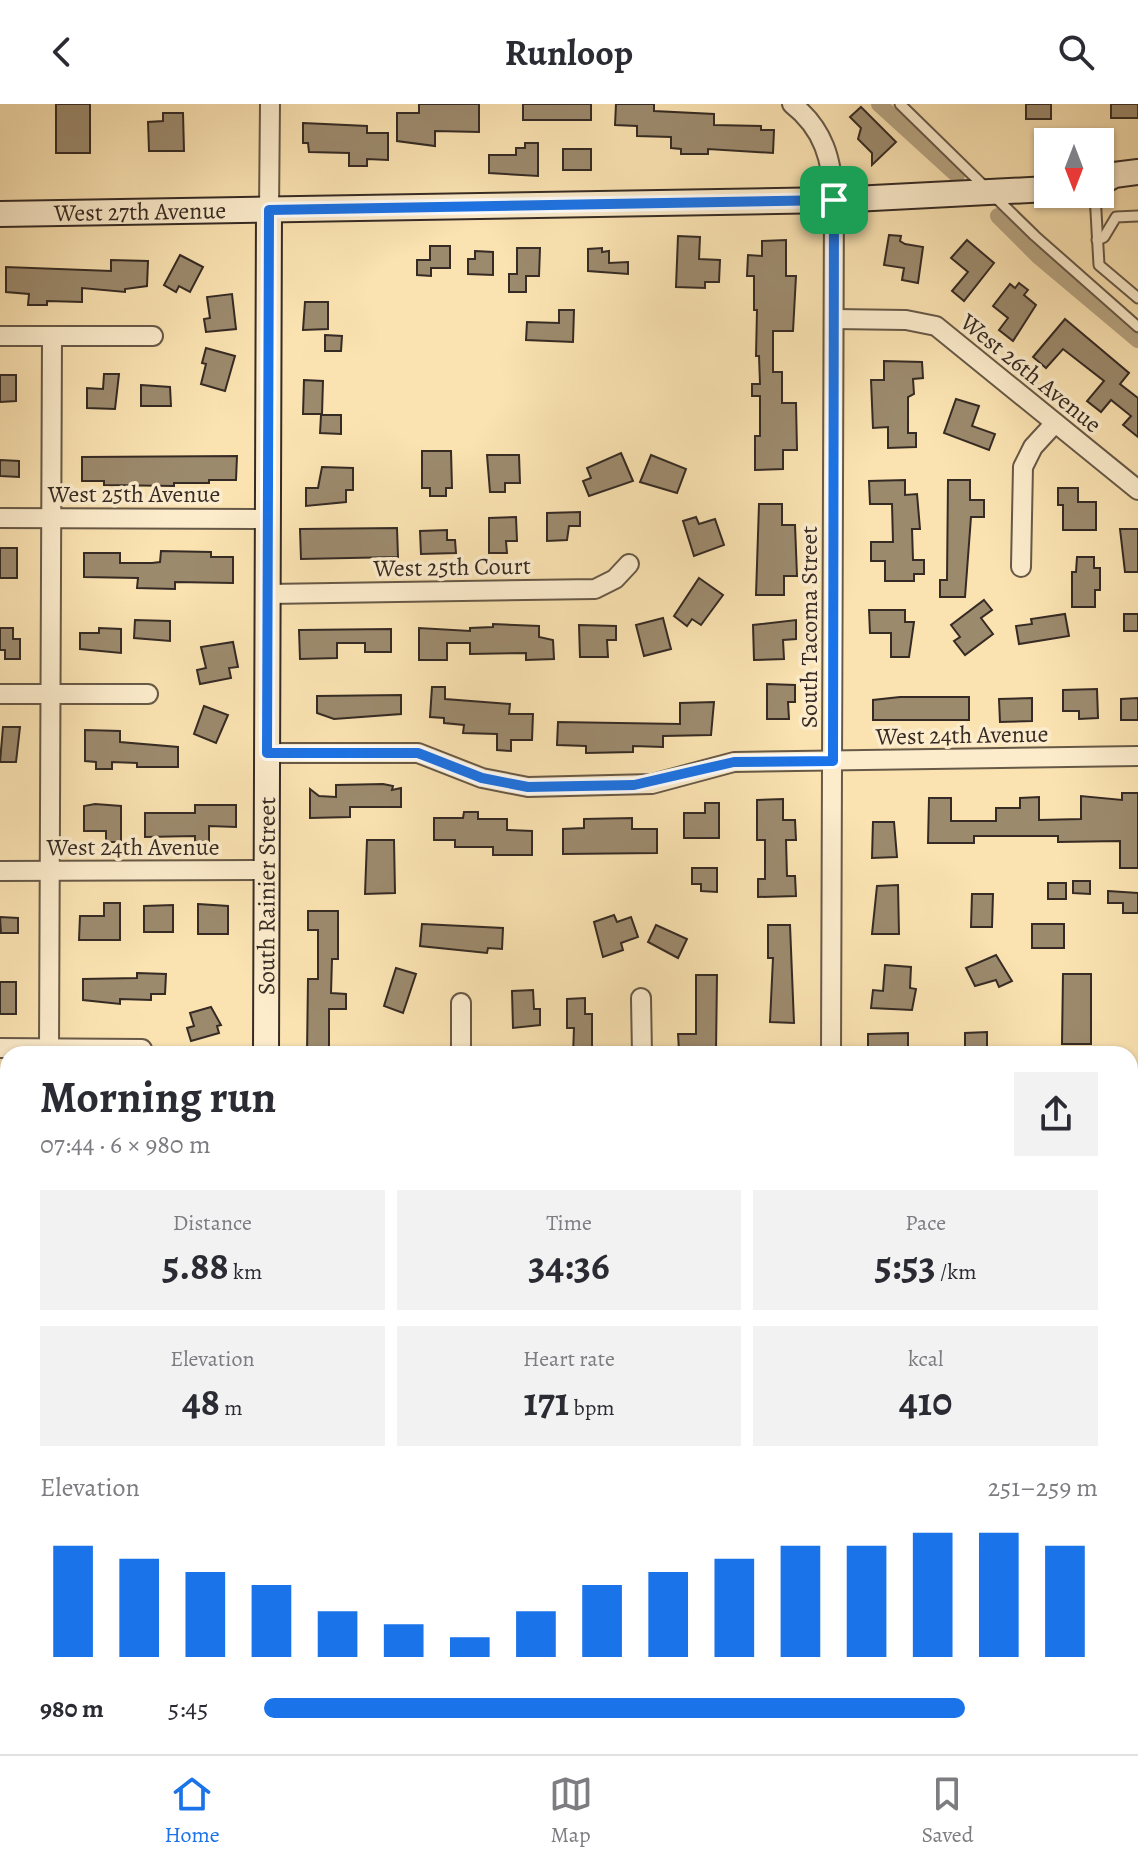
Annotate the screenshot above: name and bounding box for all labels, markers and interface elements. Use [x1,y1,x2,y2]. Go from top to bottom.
text: Runloop [505,28,633,77]
icon: back [40,30,84,74]
icon: search [1054,30,1098,74]
north arrow [1034,128,1114,208]
map controls [1034,128,1114,208]
pin [800,166,868,234]
icon: arrive [812,178,856,222]
street label: West 27th Avenue [53,194,226,229]
street label: West 26th Avenue [953,305,1108,440]
street label: West 25th Avenue [47,478,220,510]
street label: South Tacoma Street [793,526,825,728]
street label: West 25th Court [372,550,531,584]
street label: West 24th Avenue [874,717,1049,753]
street label: South Rainier Street [250,797,283,995]
street label: West 24th Avenue [46,831,219,863]
text: Morning run [40,1067,276,1127]
button: share [1014,1072,1098,1156]
text: 07:44 · 6 × 980 m [40,1127,211,1162]
text: Distance [173,1208,252,1238]
text: Time [546,1208,592,1238]
text: Pace [905,1208,946,1238]
text: 5.88 [162,1238,229,1293]
text: 34:36 [528,1238,610,1293]
text: 5:53 [875,1238,936,1293]
text: km [229,1257,262,1287]
text: /km [936,1257,977,1287]
text: Elevation [170,1344,255,1374]
text: Heart rate [523,1344,615,1374]
text: kcal [908,1344,943,1374]
text: 48 [182,1374,220,1429]
text: 171 [523,1374,569,1429]
text: 410 [899,1374,952,1429]
text: m [220,1393,243,1423]
text: bpm [569,1393,615,1423]
text: Elevation [40,1470,140,1505]
text: 251–259 m [988,1470,1098,1505]
text: 980 m [40,1691,104,1726]
text: 5:45 [168,1691,208,1726]
tab: Home [164,1772,220,1850]
tab: Map [549,1772,593,1850]
tab: Saved [921,1772,974,1850]

